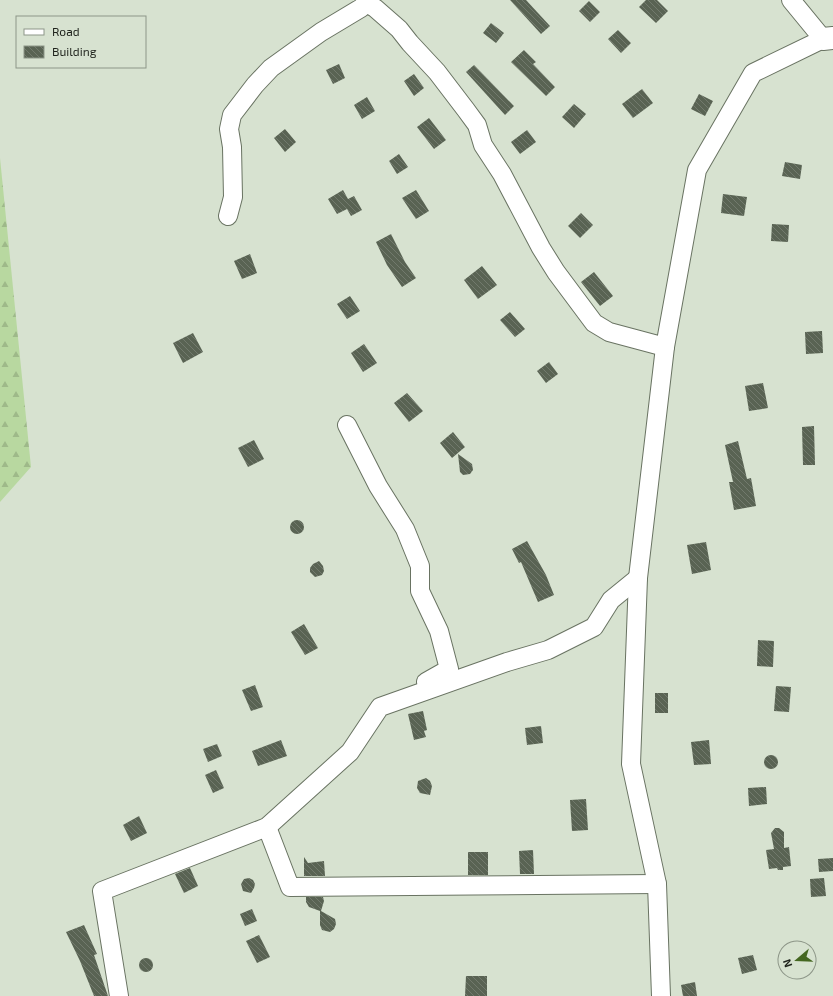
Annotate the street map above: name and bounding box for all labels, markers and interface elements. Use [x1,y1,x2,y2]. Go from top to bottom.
legend [16,16,146,68]
text: Road [52,24,80,38]
text: Building [52,44,97,58]
north arrow [777,940,817,980]
text: N [780,957,795,969]

